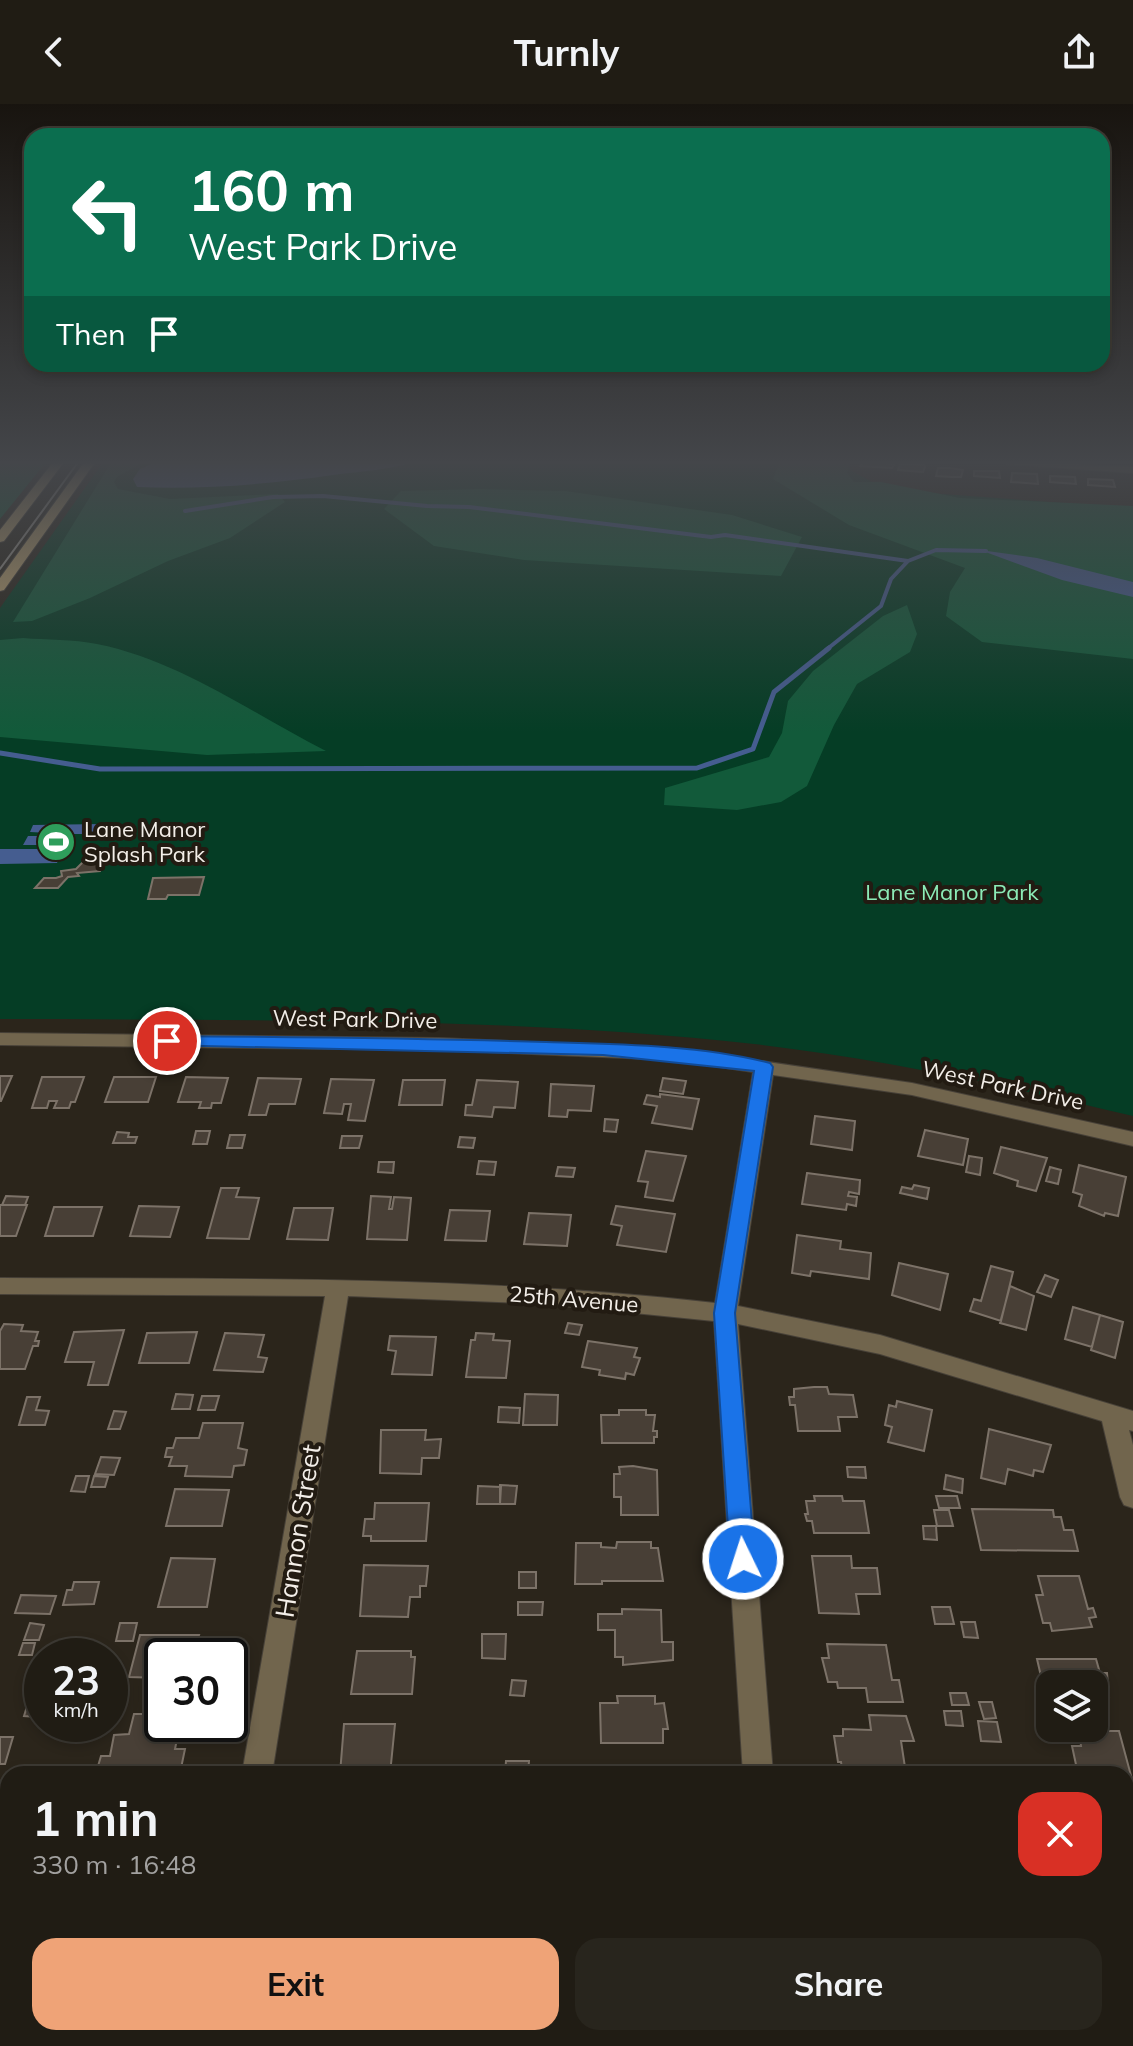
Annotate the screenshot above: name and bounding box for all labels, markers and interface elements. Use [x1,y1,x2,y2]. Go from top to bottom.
icon: back [32,30,76,74]
text: Turnly [514,30,619,75]
icon: share [1057,30,1101,74]
text: 160 m [188,155,355,225]
icon: left [56,160,160,264]
text: West Park Drive [188,224,457,269]
icon: arrive [142,312,186,356]
text: Then [56,315,126,353]
place label: Lane Manor Splash Park [84,815,206,868]
sports icon: Lane Manor Splash Park [35,821,77,863]
park label: Lane Manor Park [865,878,1039,906]
street label: West Park Drive [272,1004,438,1034]
pin [133,1007,201,1075]
icon: arrive [145,1019,189,1063]
street label: West Park Drive [920,1054,1086,1116]
street label: 25th Avenue [508,1279,640,1319]
street label: Hannon Street [268,1442,327,1620]
position arrow [701,1517,785,1601]
speed limit sign: 30 [144,1638,248,1742]
text: 23 [52,1655,100,1705]
map controls [1036,1670,1108,1742]
button: layers [1036,1670,1108,1742]
text: km/h [53,1697,99,1722]
text: 1 min [32,1788,159,1848]
button: close [1018,1792,1102,1876]
text: 330 m · 16:48 [32,1848,196,1881]
button: Exit [32,1938,559,2030]
button: Share [575,1938,1102,2030]

